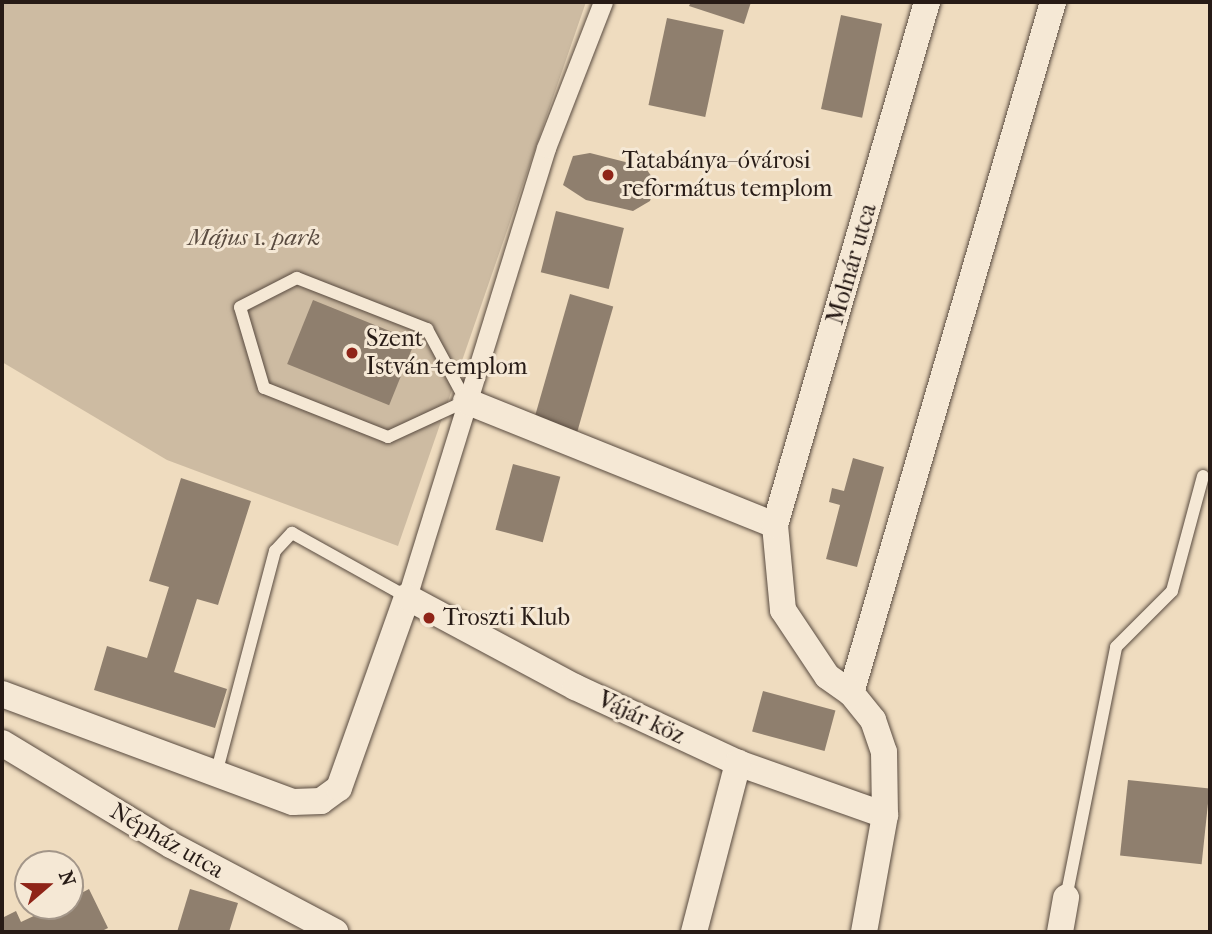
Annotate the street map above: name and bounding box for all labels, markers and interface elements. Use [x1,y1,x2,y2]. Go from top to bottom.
place label: Tatabánya–óvárosi református templom [622,147,832,203]
marker: Tatabánya–óvárosi református templom [600,167,616,183]
street label: Molnár utca [821,200,883,328]
park label: Május 1. park [188,224,320,252]
place label: Szent István-templom [366,325,527,381]
marker: Szent István-templom [344,345,360,361]
place label: Troszti Klub [443,604,570,632]
marker: Troszti Klub [421,610,437,626]
street label: Vájár köz [593,685,689,751]
street label: Népház utca [105,797,229,885]
north arrow [14,850,84,920]
text: N [54,868,80,889]

